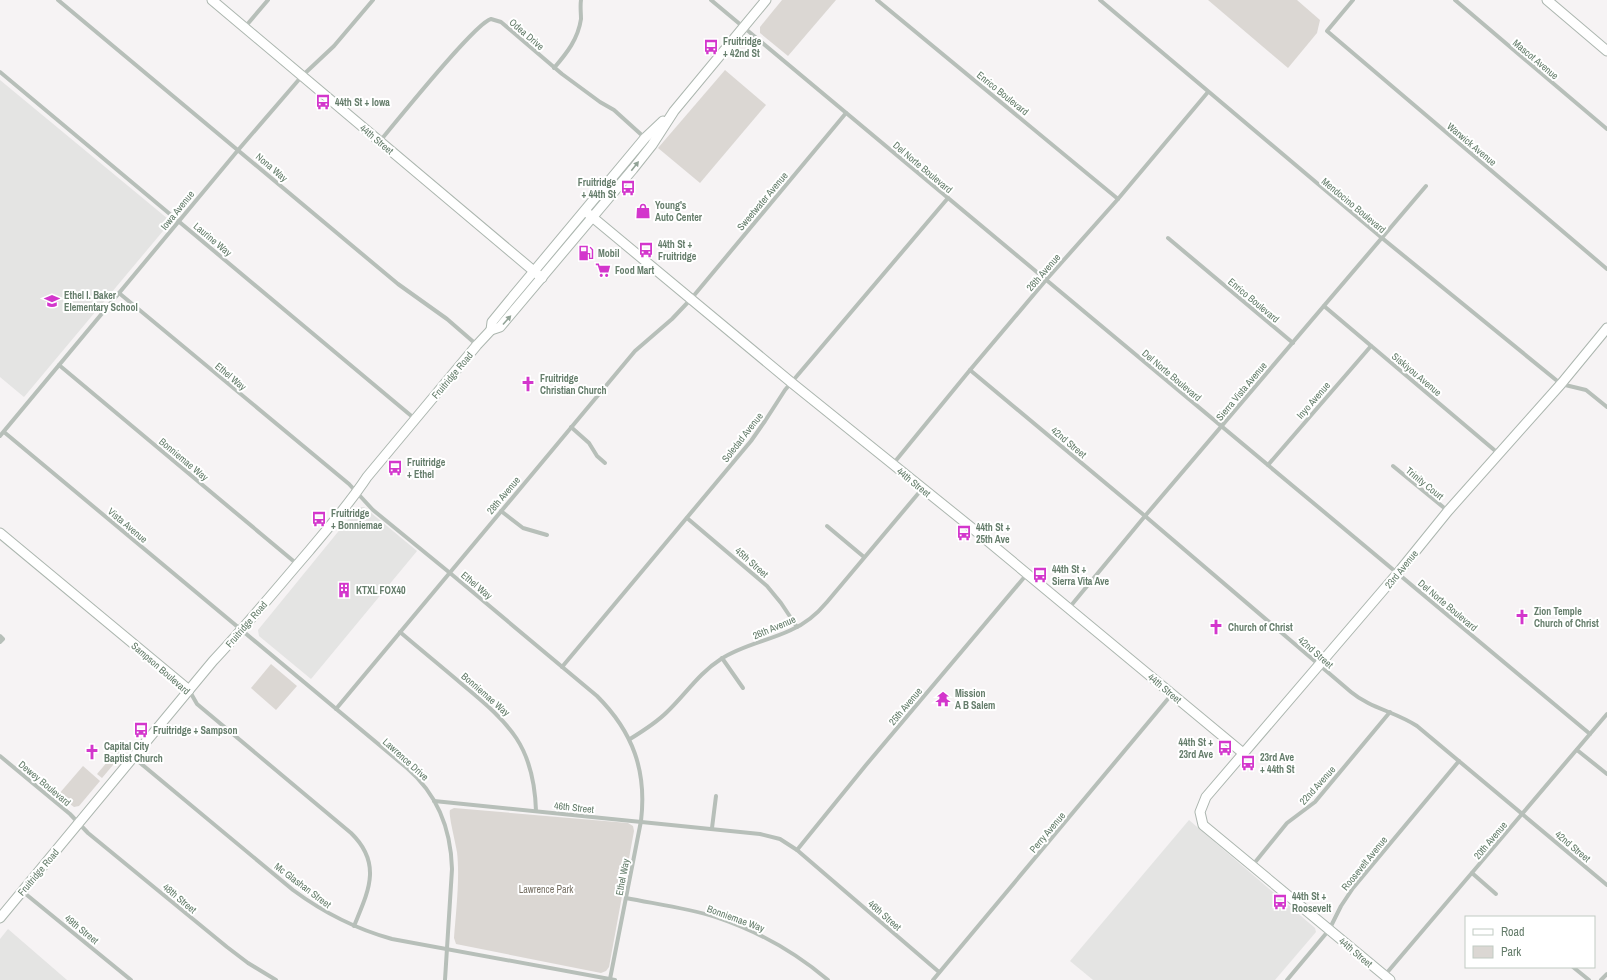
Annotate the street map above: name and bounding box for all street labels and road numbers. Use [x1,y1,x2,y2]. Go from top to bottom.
street label: Odea Drive [507,16,547,53]
street label: Mascot Avenue [1510,36,1562,83]
street label: Enrico Boulevard [974,69,1031,118]
street label: Warwick Avenue [1444,120,1499,169]
street label: 44th Street [357,122,397,158]
street label: Del Norte Boulevard [890,139,955,196]
street label: Nona Way [253,150,291,185]
street label: Sweetwater Avenue [734,169,791,233]
street label: Mendocino Boulevard [1319,175,1388,236]
street label: Iowa Avenue [158,188,197,233]
street label: Laurine Way [191,220,235,260]
street label: 26th Avenue [1024,251,1063,294]
street label: Enrico Boulevard [1225,275,1282,326]
street label: Del Norte Boulevard [1139,347,1204,404]
street label: Fruitridge Road [429,349,476,401]
street label: Siskiyou Avenue [1389,350,1445,399]
street label: Ethel Way [212,359,250,394]
street label: Sierra Vista Avenue [1213,359,1270,423]
street label: Inyo Avenue [1294,379,1333,422]
street label: Soledad Avenue [719,409,766,465]
street label: 42nd Street [1048,424,1090,461]
street label: Bonniemae Way [156,435,212,484]
street label: Trinity Court [1403,464,1447,503]
street label: 44th Street [894,465,934,501]
street label: 28th Avenue [484,473,523,517]
street label: Vista Avenue [105,505,151,546]
street label: 45th Street [732,544,772,581]
street label: 23rd Avenue [1382,547,1421,591]
street label: Ethel Way [458,568,496,603]
street label: Del Norte Boulevard [1415,577,1480,634]
street label: Fruitridge Road [223,598,270,650]
street label: 26th Avenue [751,612,798,642]
street label: 42nd Street [1295,634,1336,672]
street label: Sampson Boulevard [129,639,193,698]
street label: Bonniemae Way [459,670,513,720]
street label: 44th Street [1145,671,1185,707]
street label: 25th Avenue [886,684,925,728]
street label: Lawrence Drive [380,735,432,784]
street label: Dewey Boulevard [16,758,73,809]
street label: 22nd Avenue [1297,763,1338,807]
street label: 46th Street [553,799,595,816]
street label: Perry Avenue [1027,809,1068,855]
street label: 20th Avenue [1471,818,1510,862]
street label: 42nd Street [1552,828,1594,865]
street label: Roosevelt Avenue [1339,833,1390,893]
street label: Fruitridge Road [15,846,62,898]
street label: Ethel Way [613,857,633,897]
street label: Mc Glashan Street [272,860,334,911]
street label: 48th Street [160,881,200,917]
street label: 46th Street [865,897,905,934]
street label: Bonniemae Way [705,902,767,935]
street label: 49th Street [62,912,102,948]
street label: 44th Street [1336,935,1376,971]

